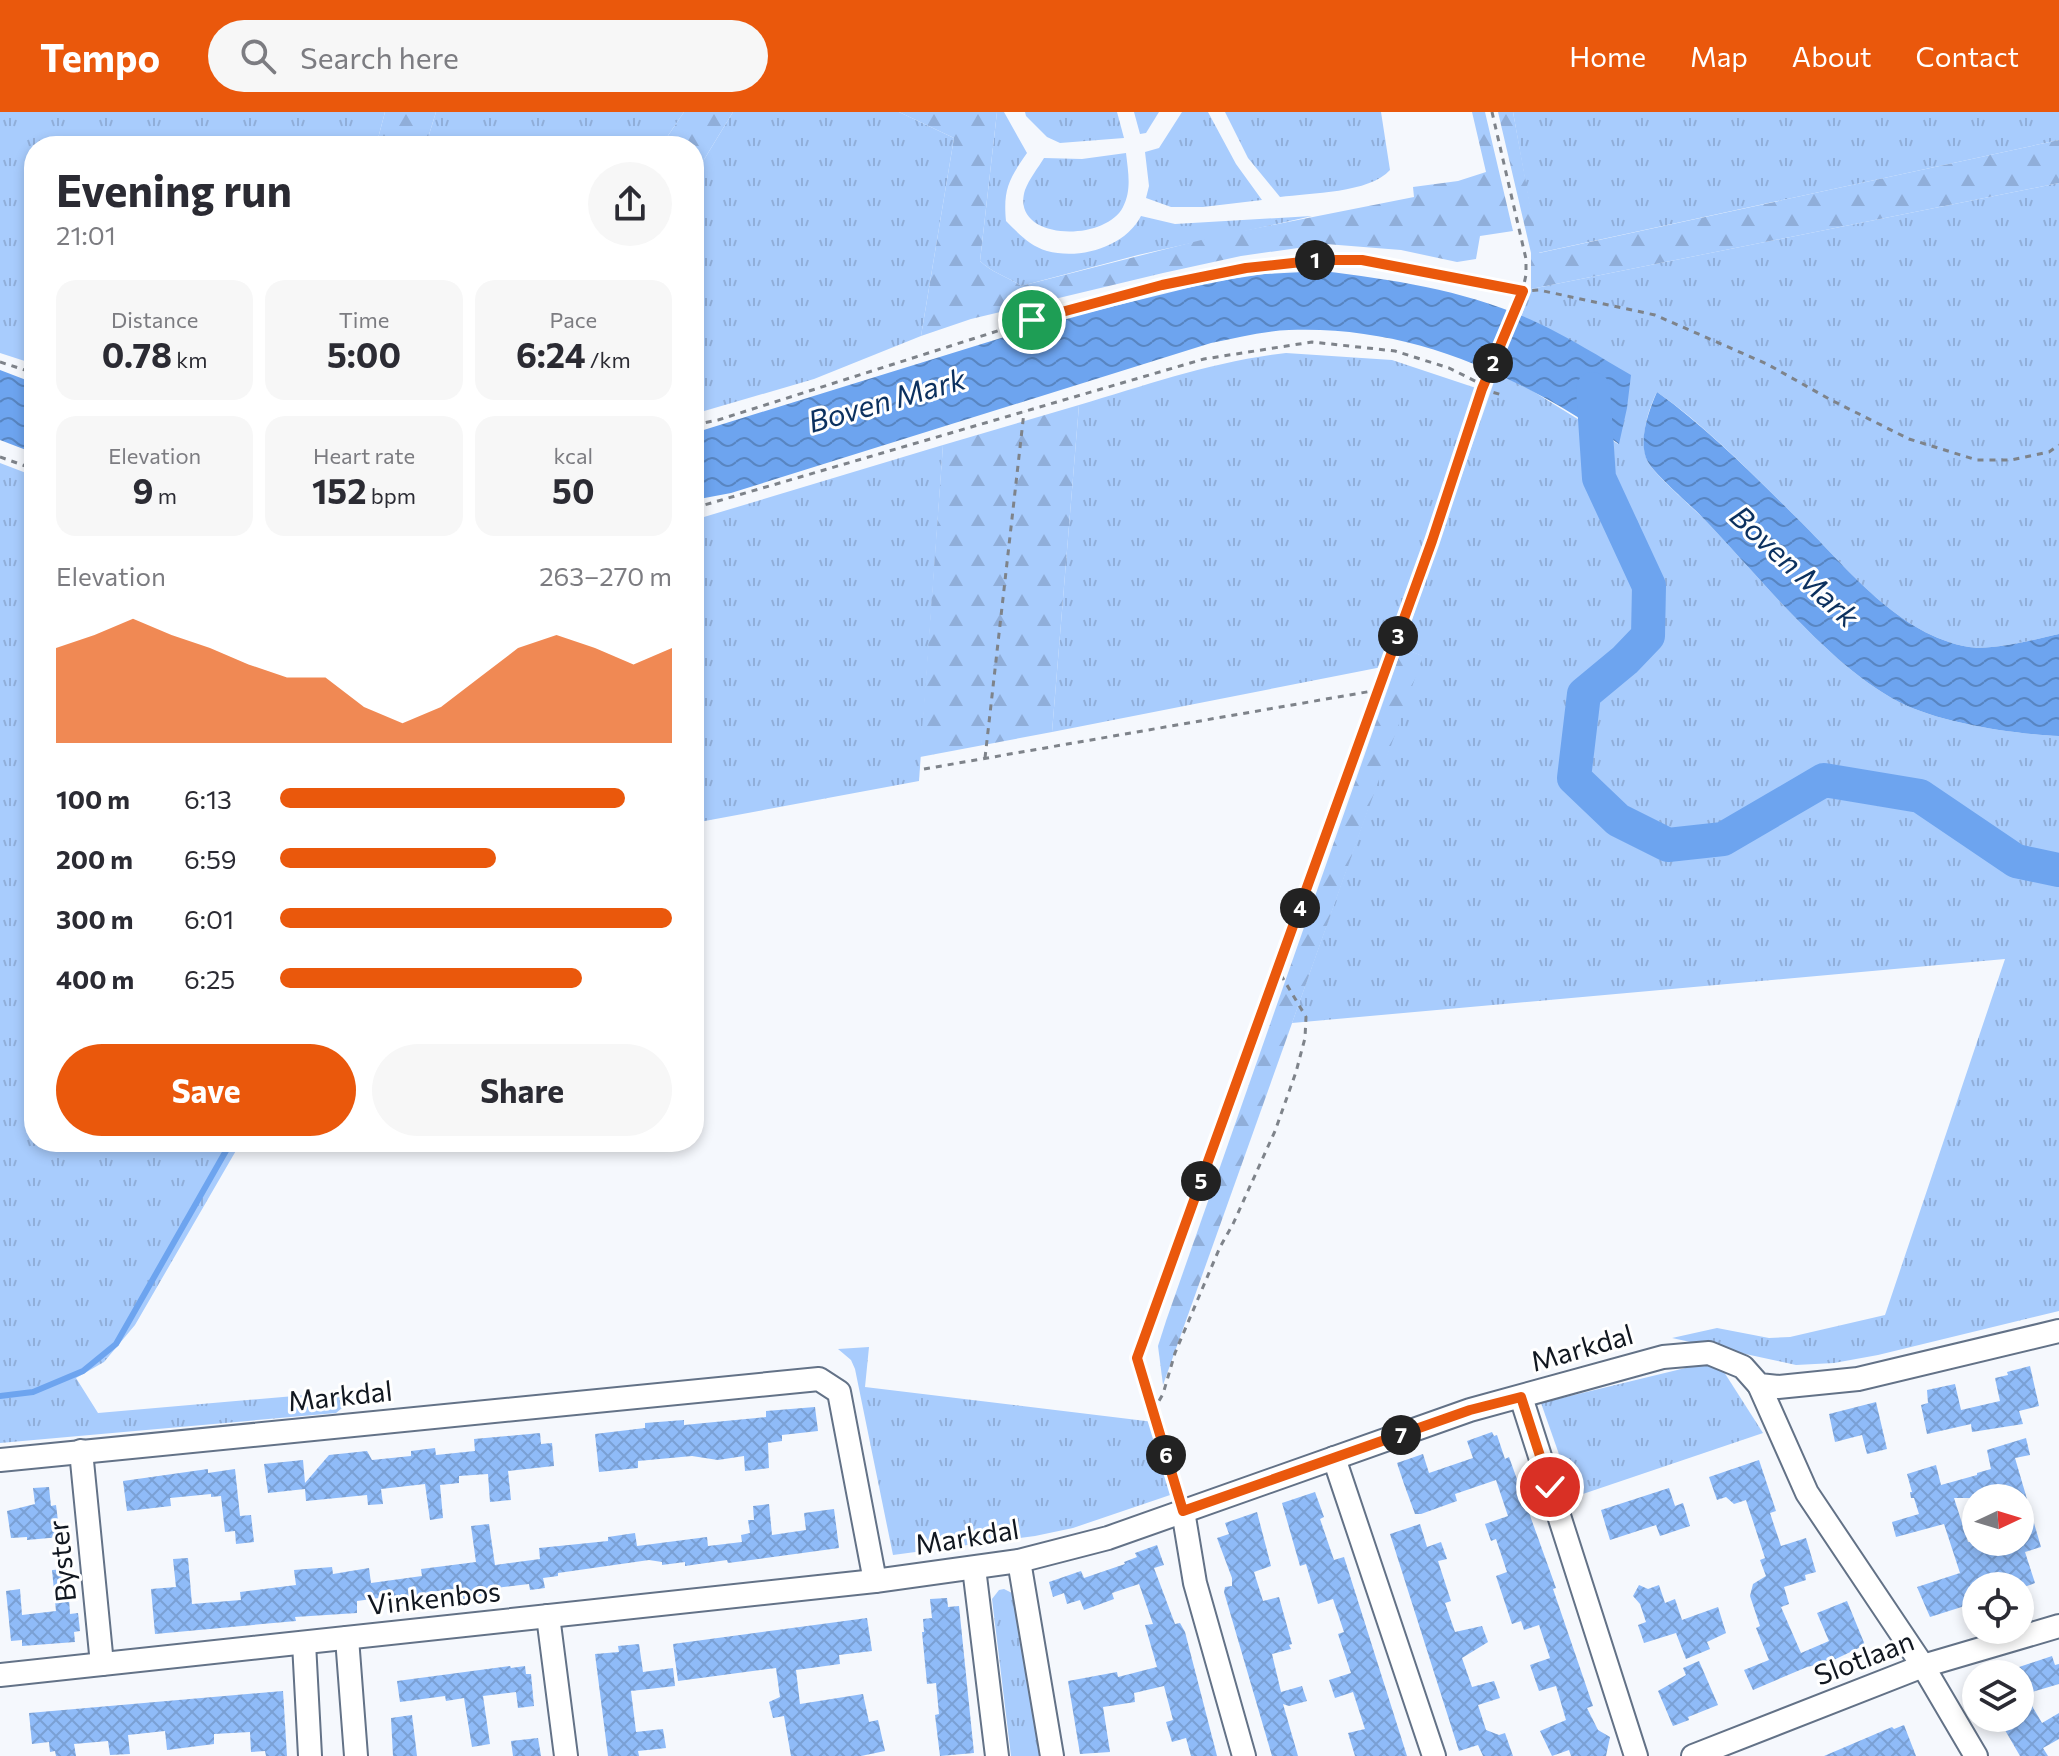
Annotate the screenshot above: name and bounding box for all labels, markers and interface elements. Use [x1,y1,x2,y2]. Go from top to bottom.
search box [208,20,768,92]
text: Tempo [40,33,160,80]
icon: search [236,34,280,78]
text: Search here [300,38,459,75]
text: Home [1569,39,1646,73]
text: Map [1690,39,1748,73]
text: About [1792,39,1872,73]
text: Contact [1916,39,2019,73]
text: Evening run [56,162,292,216]
button: share [588,162,672,246]
text: 21:01 [56,219,116,250]
pin: 1 [1295,240,1335,280]
text: 1 [1310,246,1320,273]
pin [998,286,1066,354]
icon: arrive [1010,298,1054,342]
text: Distance [111,306,198,333]
text: Time [339,306,389,333]
text: Pace [549,306,597,333]
text: 0.78 [102,333,172,375]
text: 5:00 [327,333,401,375]
text: 6:24 [516,333,586,375]
pin: 2 [1473,343,1513,383]
text: km [172,346,207,373]
text: /km [586,346,631,373]
text: 2 [1487,349,1499,376]
water label: Boven Mark [803,358,970,439]
text: Elevation [108,442,201,469]
text: Heart rate [313,442,415,469]
text: kcal [554,442,593,469]
text: 9 [132,469,153,511]
text: 152 [312,469,367,511]
text: 50 [552,469,595,511]
text: m [153,482,177,509]
text: bpm [367,482,416,509]
water label: Boven Mark [1724,496,1868,635]
text: Elevation [56,560,166,591]
text: 263–270 m [539,560,672,591]
pin: 3 [1378,616,1418,656]
text: 3 [1392,622,1404,649]
text: 100 m [56,783,130,814]
text: 6:13 [184,783,232,814]
text: 200 m [56,843,133,874]
text: 6:59 [184,843,237,874]
pin: 4 [1280,888,1320,928]
text: 4 [1293,894,1307,921]
text: 300 m [56,903,133,934]
text: 6:01 [184,903,234,934]
text: 400 m [56,963,134,994]
text: 6:25 [184,963,235,994]
button: Save [56,1044,356,1136]
button: Share [372,1044,672,1136]
pin: 5 [1181,1161,1221,1201]
text: 5 [1195,1167,1207,1194]
street label: Markdal [1527,1316,1637,1378]
street label: Markdal [286,1373,394,1417]
pin: 7 [1381,1415,1421,1455]
text: 7 [1395,1421,1407,1448]
pin: 6 [1146,1435,1186,1475]
text: 6 [1159,1441,1173,1468]
pin [1516,1453,1584,1521]
icon: check [1528,1465,1572,1509]
north arrow [1962,1484,2034,1556]
map controls [1962,1484,2034,1732]
street label: Markdal [912,1511,1021,1561]
street label: Byster [40,1518,82,1604]
button: locate [1962,1572,2034,1644]
street label: Vinkenbos [366,1573,502,1621]
street label: Slotlaan [1809,1623,1918,1692]
button: layers [1962,1660,2034,1732]

